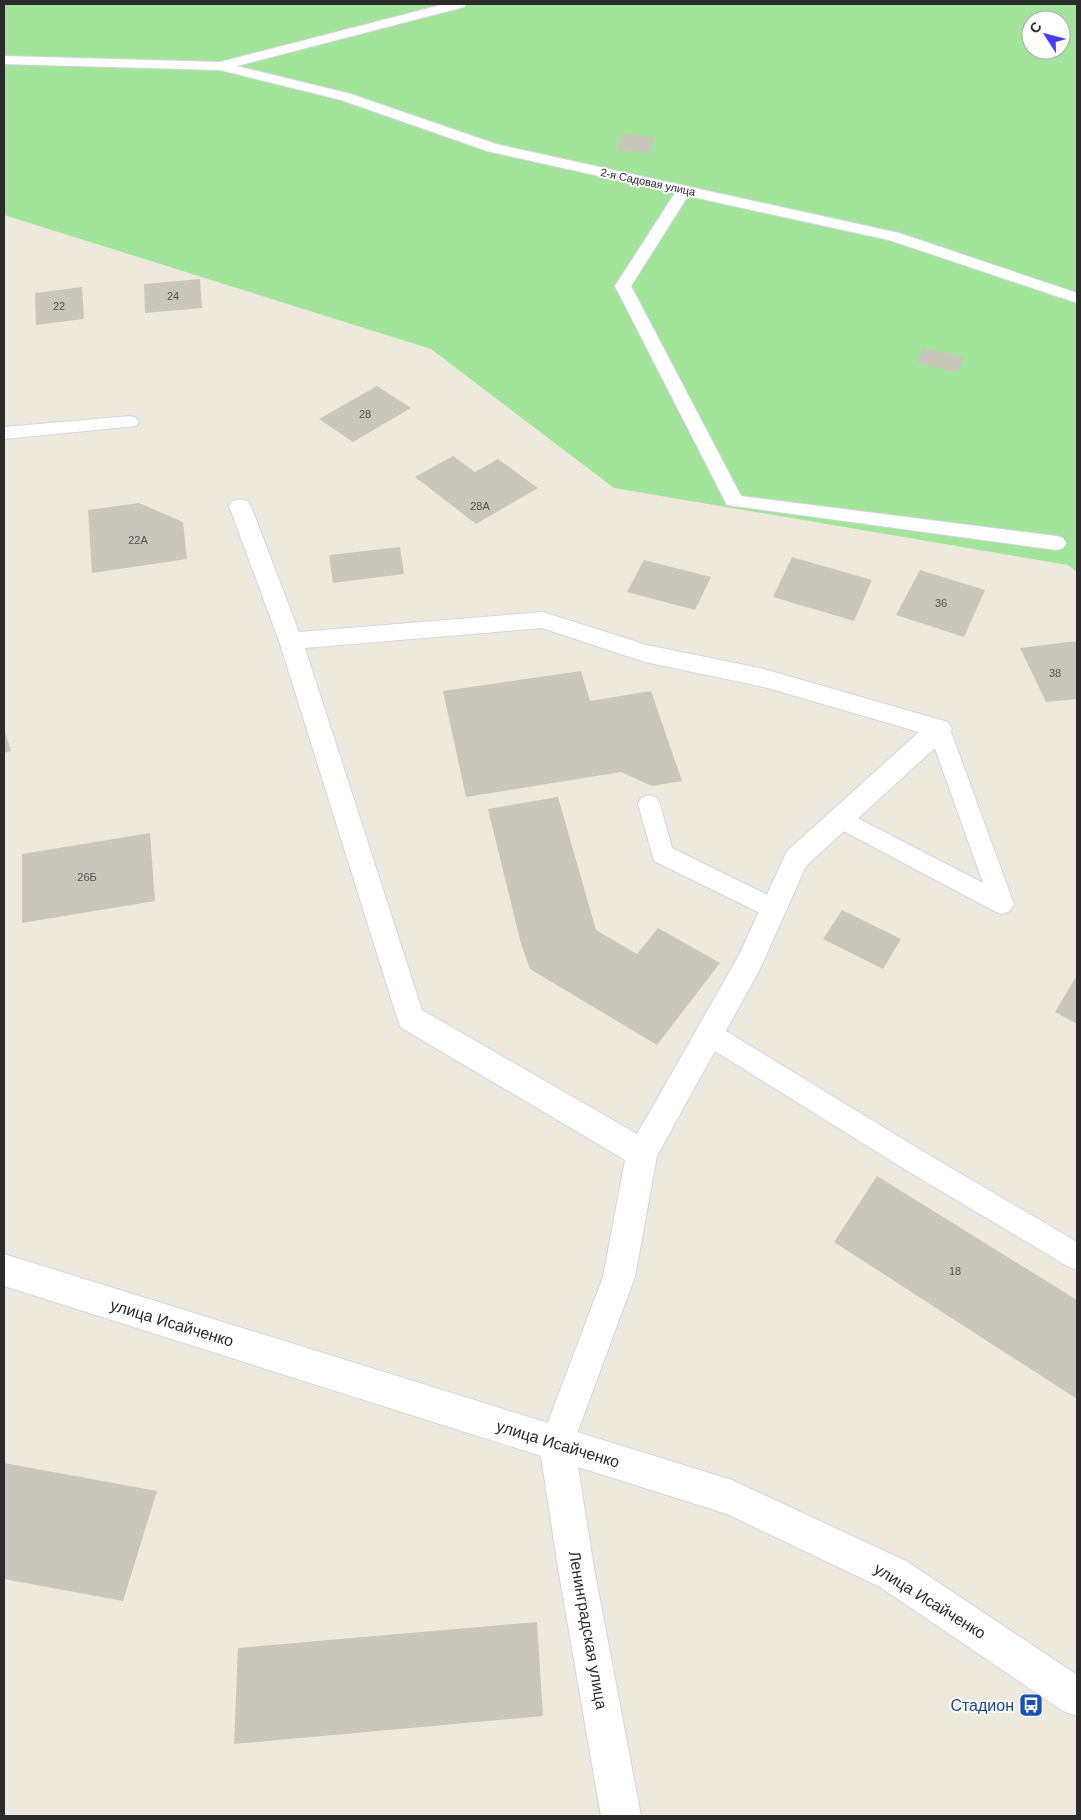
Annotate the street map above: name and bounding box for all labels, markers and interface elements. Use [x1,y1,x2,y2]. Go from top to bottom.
north arrow [1021,10,1071,60]
text: С [1026,19,1045,36]
street label: 2-я Садовая улица [600,166,697,198]
house number: 24 [167,290,179,302]
house number: 22 [53,300,65,312]
house number: 28 [359,408,371,420]
house number: 28А [470,500,490,512]
house number: 22А [128,534,148,546]
house number: 36 [935,597,947,609]
house number: 38 [1049,667,1061,679]
house number: 26Б [77,871,97,883]
house number: 18 [949,1265,961,1277]
street label: улица Исайченко [108,1296,236,1350]
street label: улица Исайченко [494,1417,622,1471]
street label: Ленинградская улица [566,1550,610,1711]
street label: улица Исайченко [871,1560,989,1642]
bus stop icon: Стадион [1018,1692,1044,1718]
place label: Стадион [950,1697,1014,1714]

